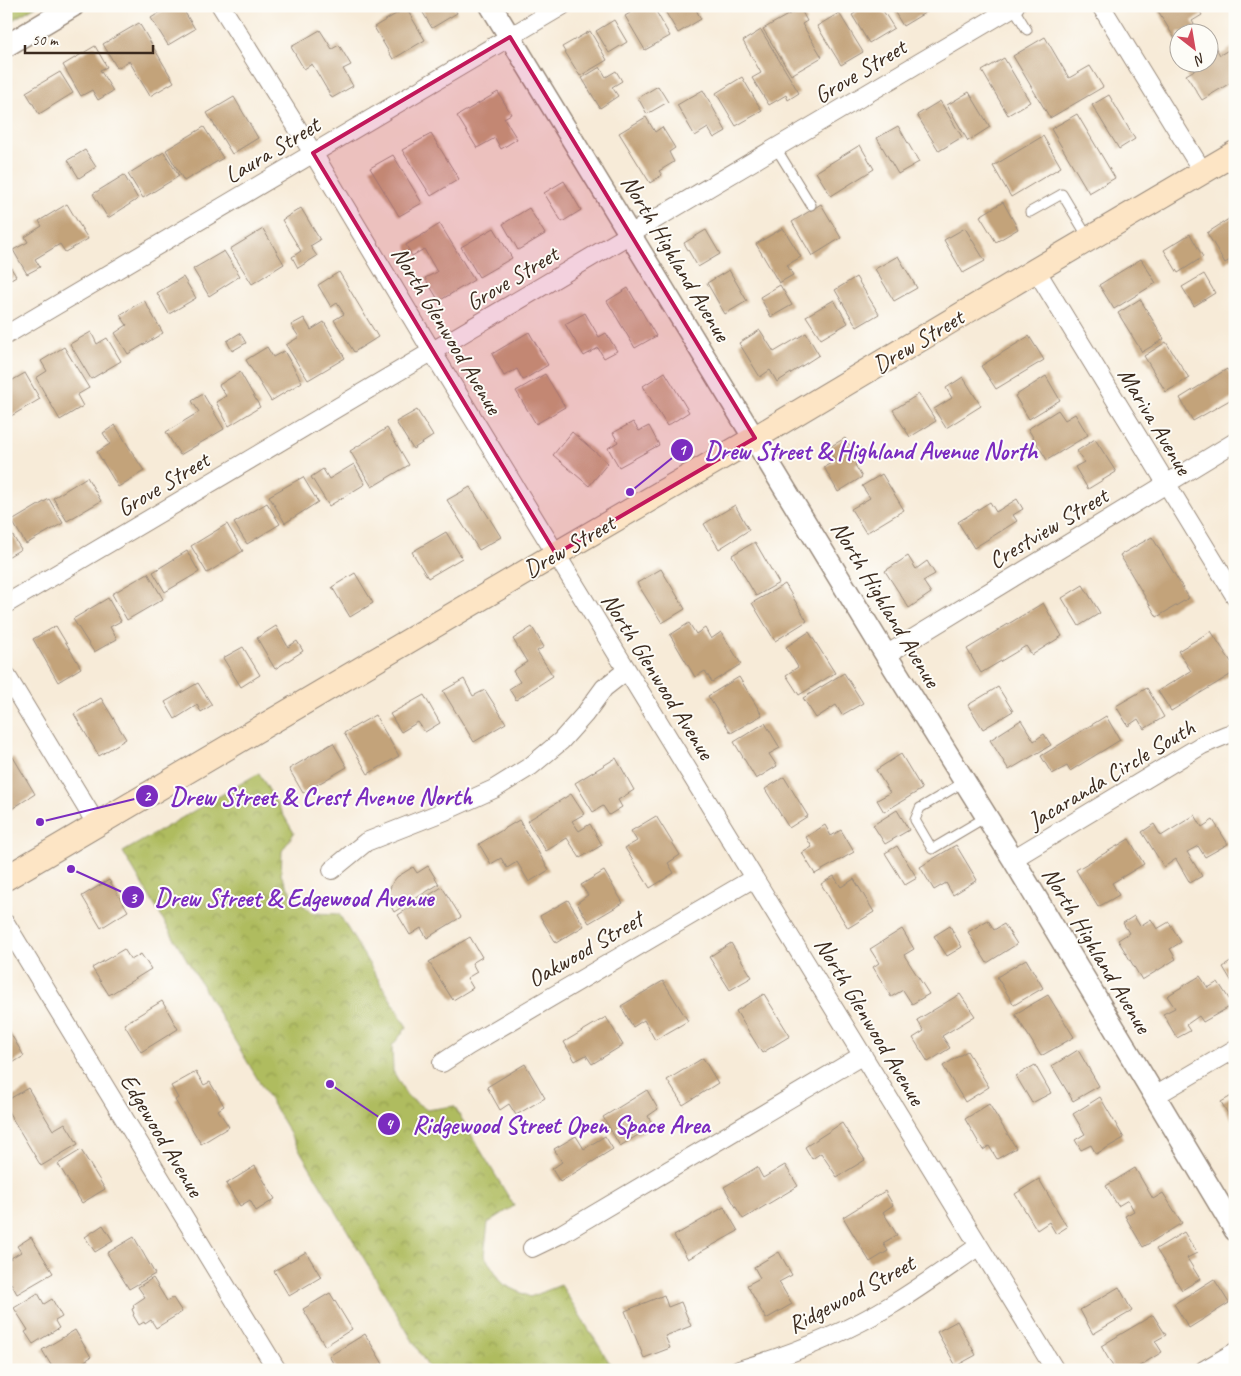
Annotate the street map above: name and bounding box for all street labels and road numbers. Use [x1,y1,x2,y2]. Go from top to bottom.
street label: Grove Street [808,31,913,110]
street label: Laura Street [219,109,327,190]
street label: North Highland Avenue [615,169,739,349]
street label: Grove Street [460,238,565,317]
street label: North Glenwood Avenue [385,241,510,421]
street label: Drew Street [867,301,971,380]
street label: Mariva Avenue [1111,362,1200,482]
street label: Grove Street [111,444,216,523]
street label: Crestview Street [983,480,1115,575]
street label: Drew Street [518,507,622,584]
street label: North Highland Avenue [825,515,949,695]
street label: North Glenwood Avenue [595,587,722,767]
street label: Jacaranda Circle South [1021,712,1201,836]
street label: North Highland Avenue [1036,861,1160,1041]
street label: Oakwood Street [522,902,651,994]
street label: North Glenwood Avenue [808,932,933,1112]
street label: Edgewood Avenue [114,1068,212,1204]
street label: Ridgewood Street [782,1247,921,1340]

